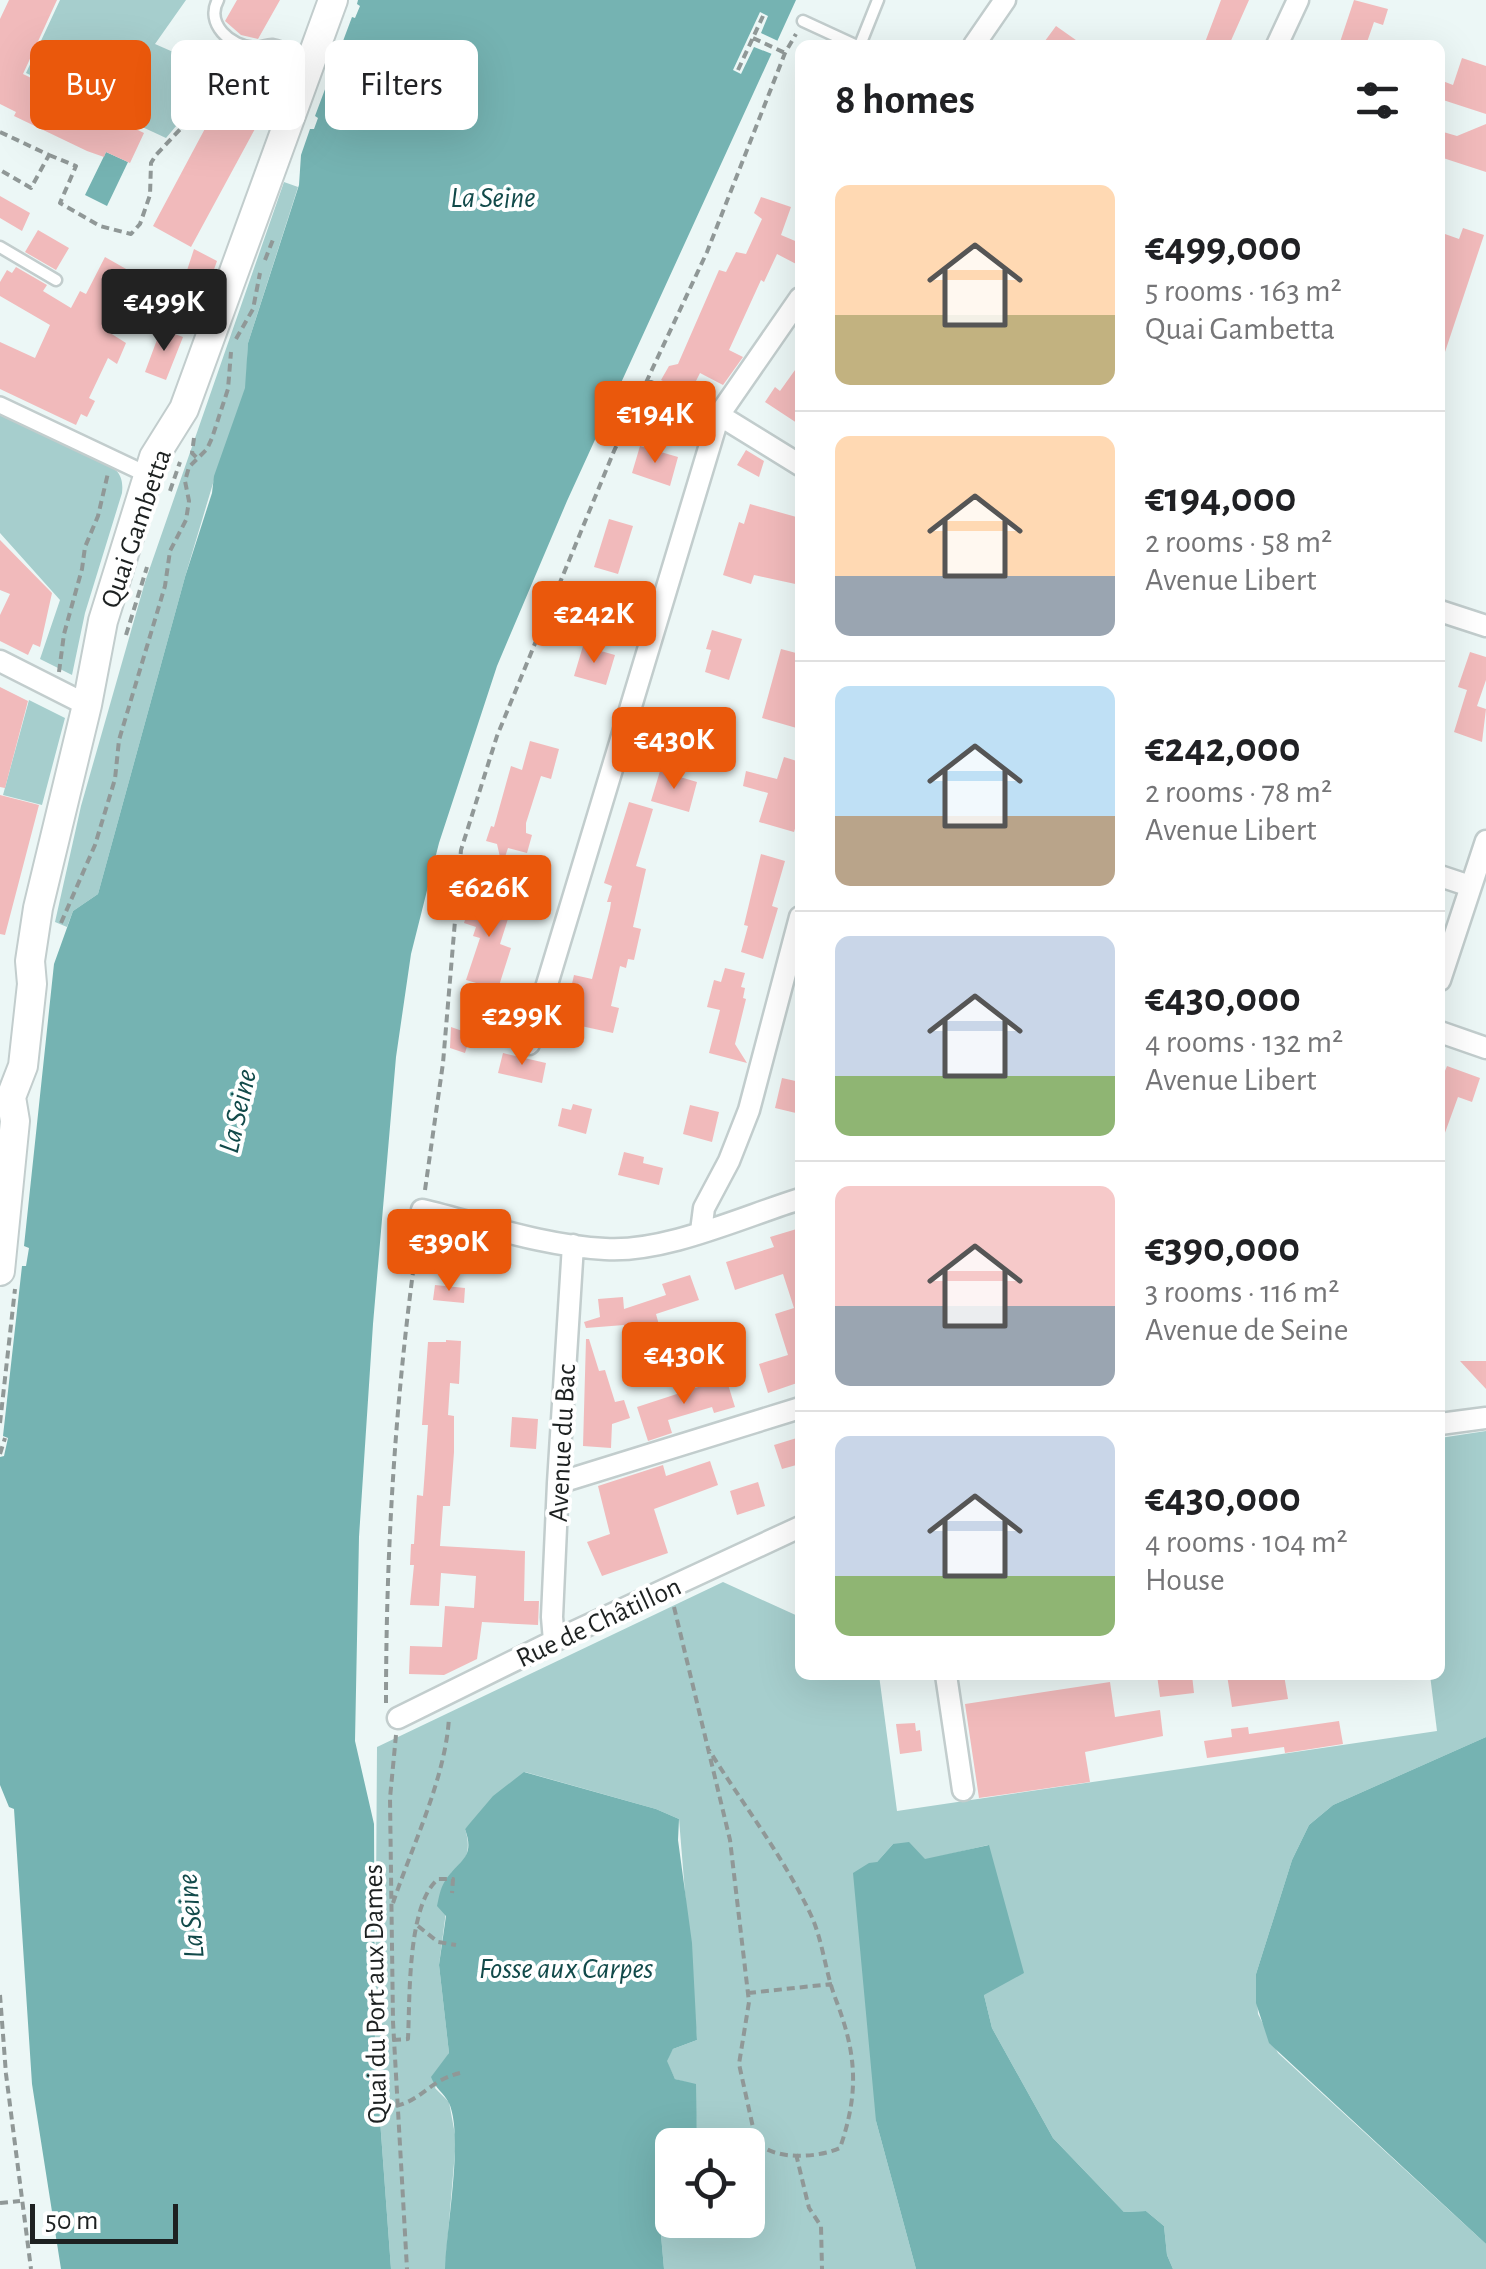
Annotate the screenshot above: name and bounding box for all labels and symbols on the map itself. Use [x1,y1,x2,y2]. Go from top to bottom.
water label: La Seine [450,183,536,213]
pin: €499K [94,269,234,354]
pin: €194K [585,381,725,466]
street label: Quai Gambetta [97,445,177,612]
pin: €242K [524,581,664,666]
pin: €430K [604,707,744,792]
pin: €626K [419,855,559,940]
pin: €299K [452,983,592,1068]
water label: La Seine [214,1066,262,1156]
pin: €390K [379,1209,519,1294]
pin: €430K [614,1322,754,1407]
street label: Avenue du Bac [545,1363,581,1523]
street label: Rue de Châtillon [512,1572,686,1673]
street label: Quai du Port aux Dames [360,1864,392,2124]
water label: La Seine [172,1872,210,1960]
water label: Fosse aux Carpes [479,1954,654,1984]
scale bar [30,2199,178,2244]

